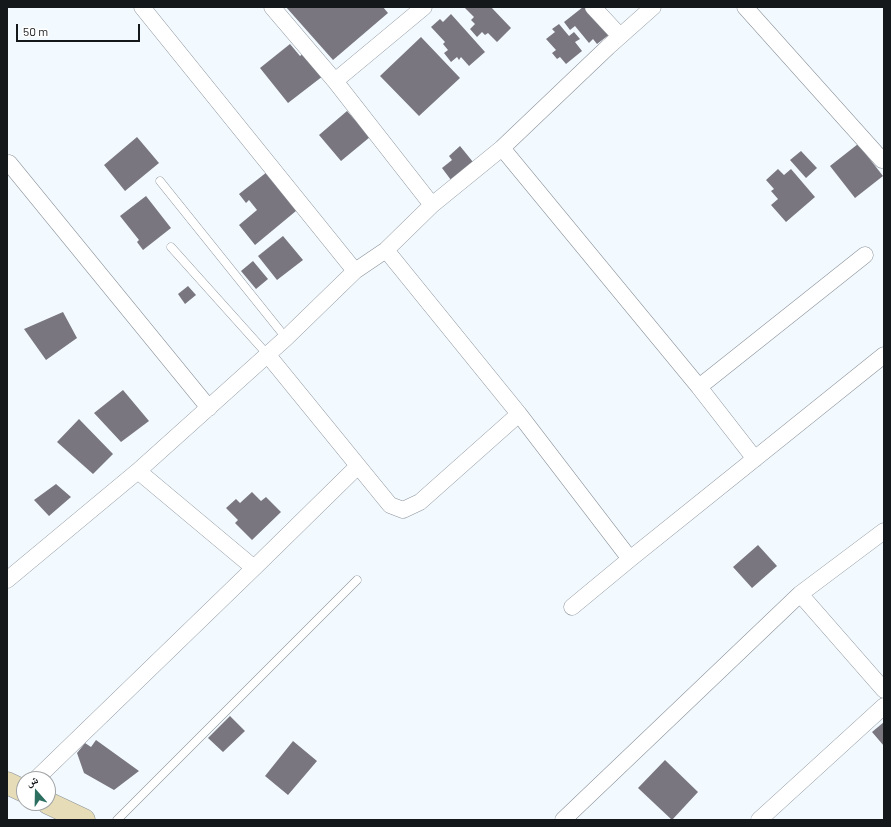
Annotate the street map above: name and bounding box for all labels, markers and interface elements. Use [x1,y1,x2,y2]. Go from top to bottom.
scale bar [18,16,142,42]
text: 50 m [23,24,48,38]
north arrow [16,771,56,811]
text: ش [24,772,40,788]

